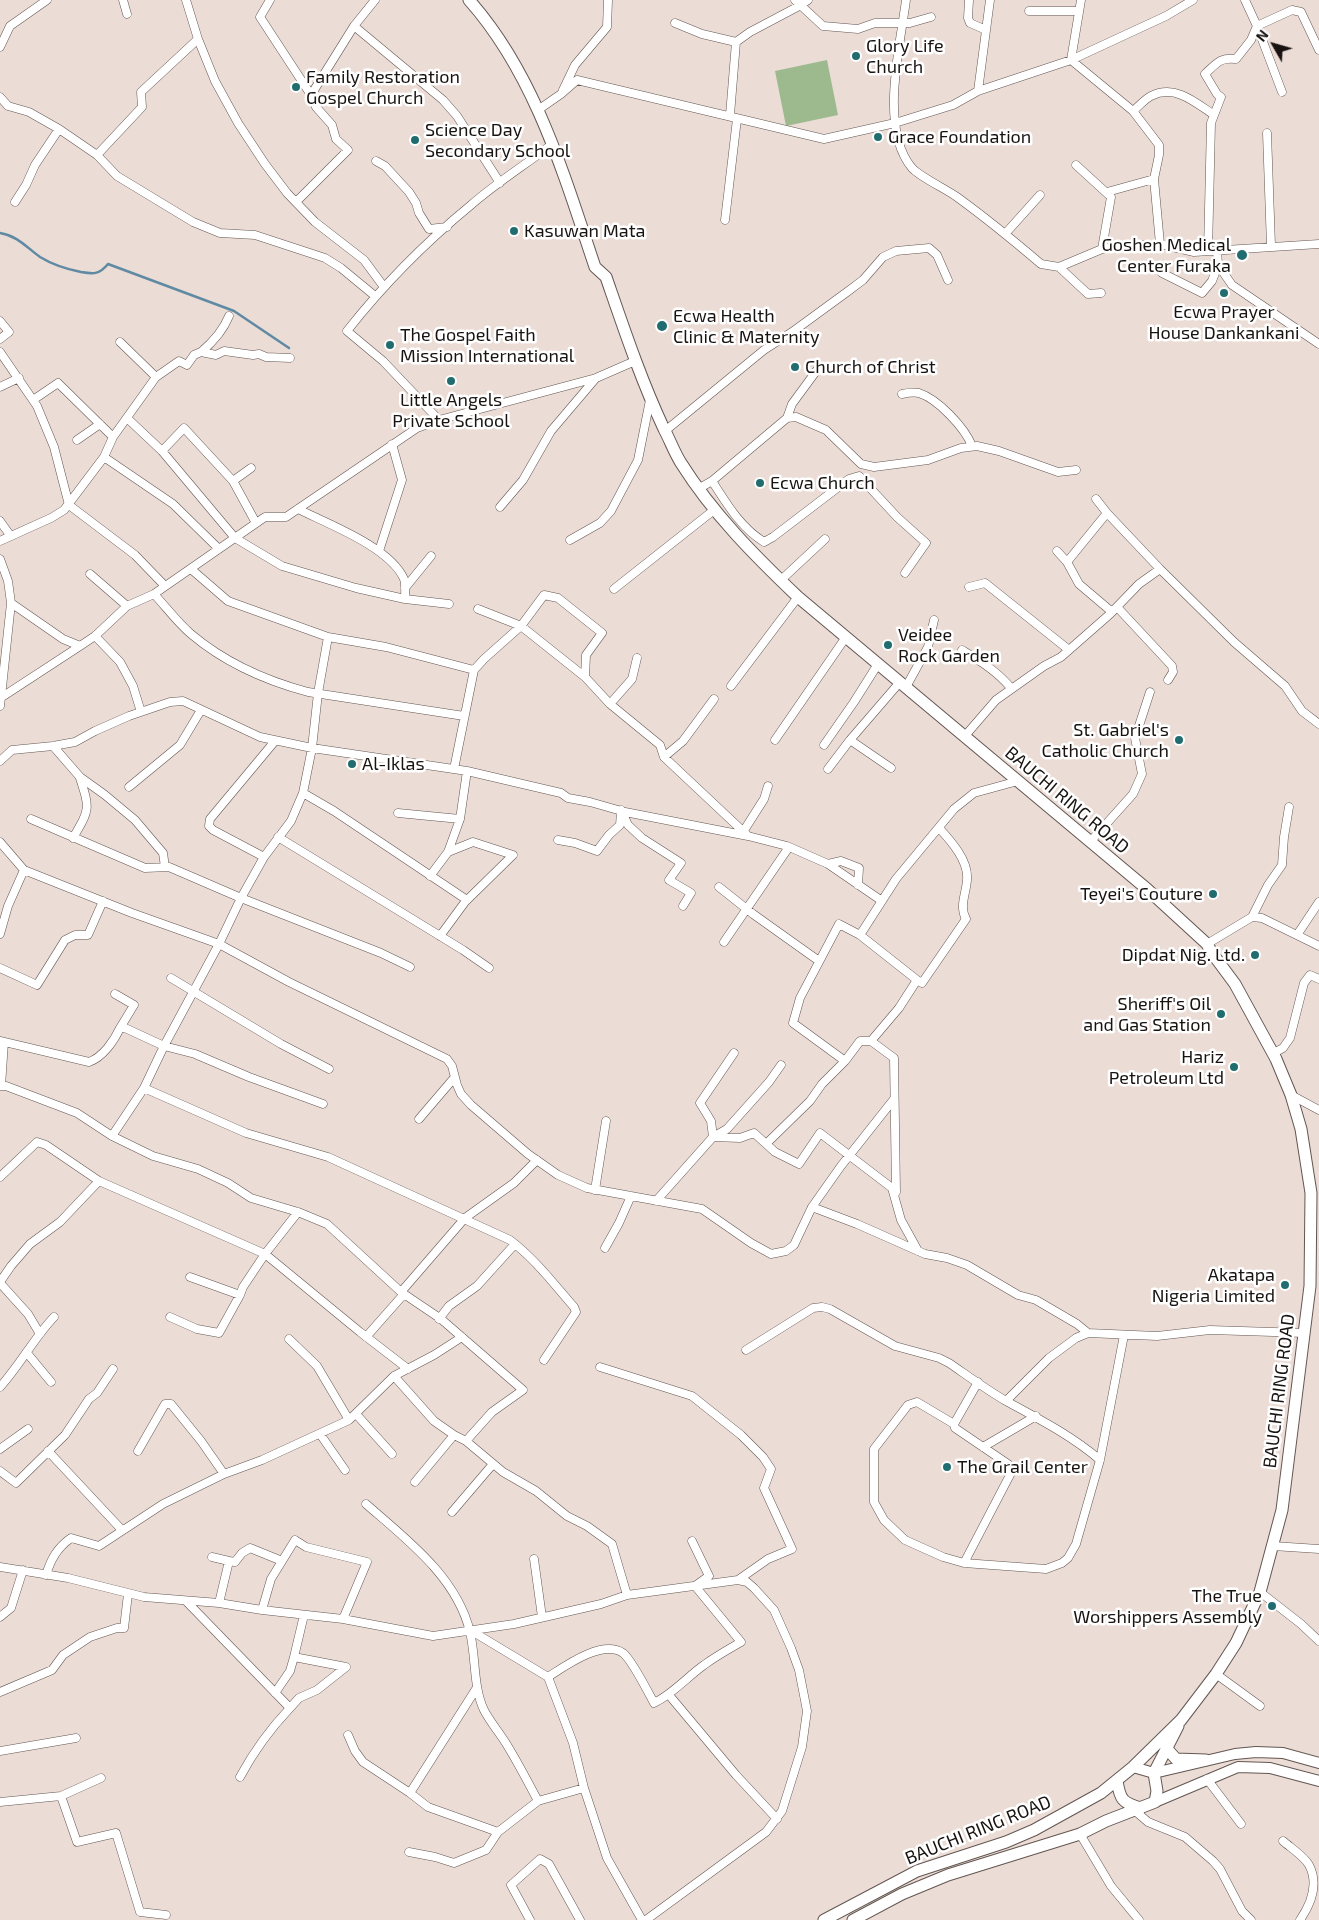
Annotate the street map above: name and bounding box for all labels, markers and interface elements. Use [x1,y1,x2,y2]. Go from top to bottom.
north arrow [1249,20,1299,70]
text: N [1252,26,1272,45]
place label: Glory Life Church [866,35,944,78]
marker: Glory Life Church [850,50,862,62]
place label: Family Restoration Gospel Church [306,66,460,108]
marker: Family Restoration Gospel Church [290,81,302,93]
place label: Science Day Secondary School [425,119,570,162]
place label: Grace Foundation [888,126,1031,148]
marker: Grace Foundation [872,131,884,143]
marker: Science Day Secondary School [409,134,421,146]
place label: Kasuwan Mata [524,220,645,242]
marker: Kasuwan Mata [508,225,520,237]
place label: Goshen Medical Center Furaka [1101,234,1231,276]
marker: Goshen Medical Center Furaka [1235,248,1249,262]
marker: Ecwa Prayer House Dankankani [1218,287,1230,299]
place label: Ecwa Prayer House Dankankani [1148,301,1300,344]
place label: Ecwa Health Clinic & Maternity [673,305,819,348]
marker: Ecwa Health Clinic & Maternity [655,319,669,333]
place label: The Gospel Faith Mission International [400,324,574,366]
marker: The Gospel Faith Mission International [384,339,396,351]
place label: Church of Christ [805,356,936,378]
marker: Church of Christ [789,361,801,373]
marker: Little Angels Private School [445,375,457,387]
place label: Little Angels Private School [392,389,510,432]
place label: Ecwa Church [770,472,875,494]
marker: Ecwa Church [754,477,766,489]
place label: Veidee Rock Garden [898,624,1000,666]
marker: Veidee Rock Garden [882,639,894,651]
place label: St. Gabriel's Catholic Church [1041,719,1169,762]
marker: St. Gabriel's Catholic Church [1173,734,1185,746]
street label: BAUCHI RING ROAD [1001,742,1133,858]
place label: Al-Iklas [362,753,425,775]
marker: Al-Iklas [346,758,358,770]
place label: Teyei's Couture [1080,883,1203,905]
marker: Teyei's Couture [1207,888,1219,900]
place label: Dipdat Nig. Ltd. [1122,944,1245,966]
marker: Dipdat Nig. Ltd. [1249,949,1261,961]
place label: Sheriff's Oil and Gas Station [1083,993,1211,1036]
marker: Sheriff's Oil and Gas Station [1215,1008,1227,1020]
place label: Hariz Petroleum Ltd [1109,1046,1224,1088]
marker: Hariz Petroleum Ltd [1228,1061,1240,1073]
place label: Akatapa Nigeria Limited [1152,1264,1275,1306]
marker: Akatapa Nigeria Limited [1279,1279,1291,1291]
street label: BAUCHI RING ROAD [1259,1313,1299,1469]
place label: The Grail Center [957,1456,1088,1478]
marker: The Grail Center [941,1461,953,1473]
place label: The True Worshippers Assembly [1073,1585,1262,1628]
marker: The True Worshippers Assembly [1266,1600,1278,1612]
street label: BAUCHI RING ROAD [902,1791,1054,1869]

